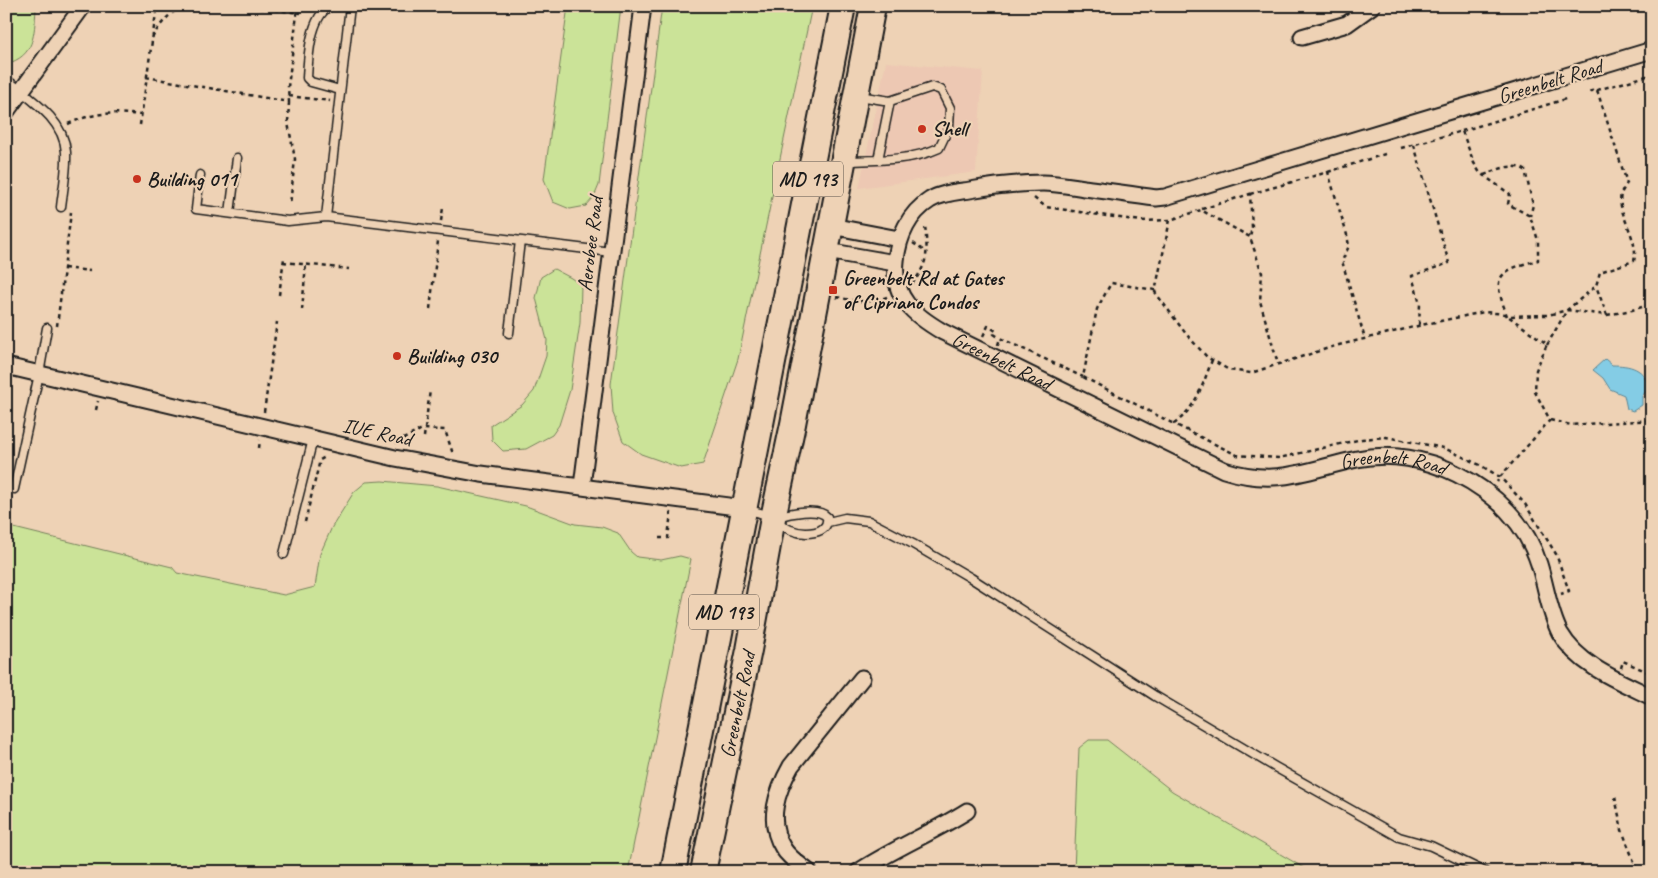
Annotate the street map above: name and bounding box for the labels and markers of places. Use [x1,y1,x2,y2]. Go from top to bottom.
place label: Shell [932,116,971,142]
marker: Shell [916,123,928,135]
place label: Building 011 [147,166,239,192]
marker: Building 011 [131,173,143,185]
place label: Greenbelt Rd at Gates of Cipriano Condos [843,265,1006,315]
marker: Greenbelt Rd at Gates of Cipriano Condos [827,284,839,296]
place label: Building 030 [407,343,499,369]
marker: Building 030 [391,350,403,362]

